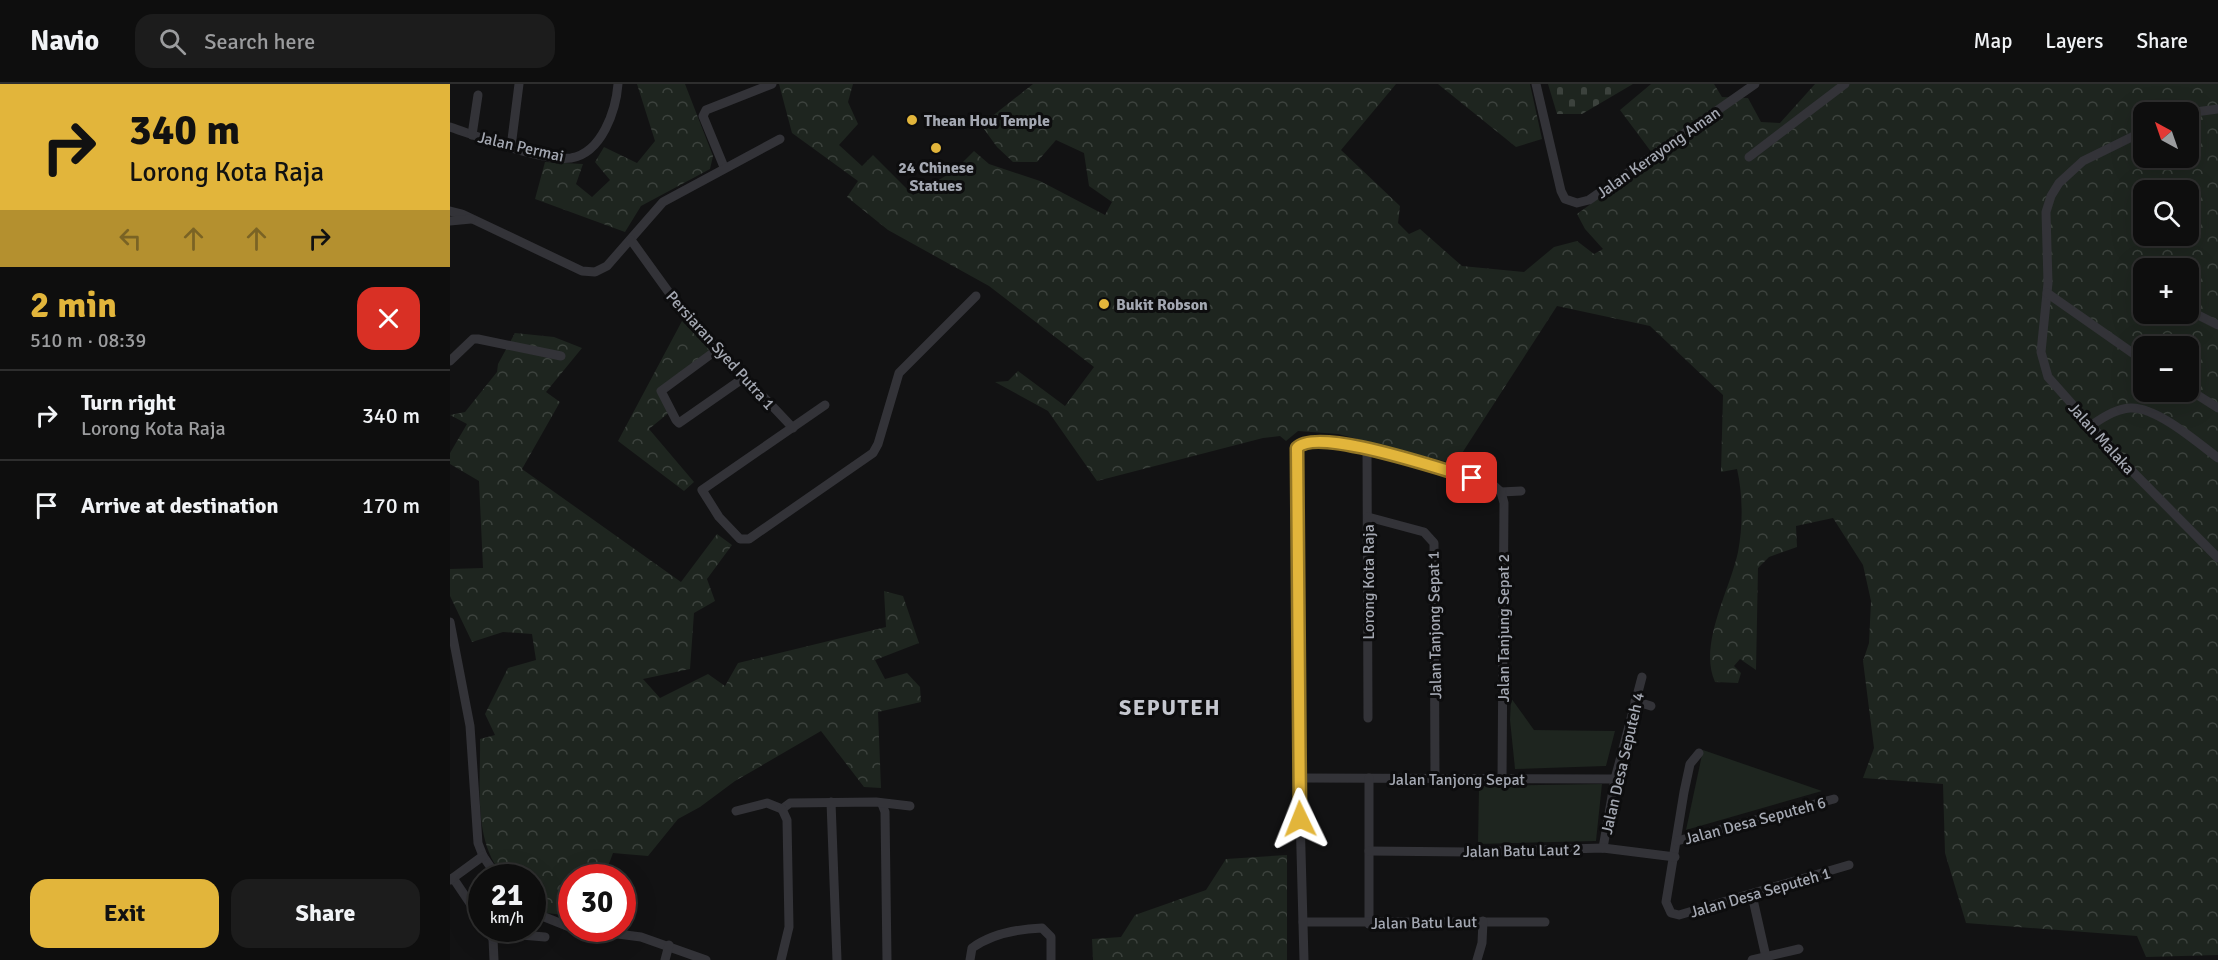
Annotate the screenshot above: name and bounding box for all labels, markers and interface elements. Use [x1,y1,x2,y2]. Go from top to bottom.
search box [135,14,555,68]
text: Navio [30,24,99,58]
icon: search [156,25,189,58]
text: Search here [204,28,315,55]
text: Map [1974,28,2012,54]
text: Layers [2045,28,2103,54]
text: Share [2136,28,2188,54]
north arrow [2133,102,2199,168]
map controls [2133,102,2199,402]
street label: Jalan Kerayong Aman [1593,103,1724,203]
text: 340 m [129,105,240,156]
icon: right [30,108,108,186]
place label: Thean Hou Temple [924,111,1050,131]
marker: Thean Hou Temple [905,113,919,127]
street label: Jalan Permai [476,127,566,167]
marker: 24 Chinese Statues [929,141,943,155]
text: Lorong Kota Raja [129,156,324,189]
place label: 24 Chinese Statues [898,158,974,196]
button: search [2133,180,2199,246]
icon: left [114,222,147,255]
icon: ahead [177,222,210,255]
icon: ahead [240,222,273,255]
icon: right [303,222,336,255]
button: + [2133,258,2199,324]
text: 2 min [30,283,117,328]
button: close [357,287,420,350]
street label: Persiaran Syed Putra 1 [662,287,779,414]
place label: Bukit Robson [1116,295,1208,315]
marker: Bukit Robson [1097,297,1111,311]
text: 510 m · 08:39 [30,328,146,353]
button: − [2133,336,2199,402]
text: Turn right [81,389,176,416]
icon: right [30,399,63,432]
street label: Jalan Malaka [2064,399,2139,479]
text: 340 m [362,402,420,429]
text: Lorong Kota Raja [81,416,226,441]
pin [1446,452,1497,503]
icon: arrive [1455,461,1488,494]
icon: arrive [30,489,63,522]
text: Arrive at destination [81,492,278,519]
text: 170 m [362,492,420,519]
street label: Lorong Kota Raja [1359,524,1379,640]
street label: Jalan Tanjong Sepat 1 [1424,551,1446,699]
street label: Jalan Tanjung Sepat 2 [1494,554,1514,702]
street label: Jalan Desa Seputeh 4 [1597,690,1649,836]
district label: SEPUTEH [1119,694,1221,721]
street label: Jalan Tanjong Sepat [1389,770,1525,790]
position arrow [1268,787,1332,851]
street label: Jalan Desa Seputeh 6 [1682,792,1828,849]
street label: Jalan Batu Laut 2 [1463,840,1581,862]
street label: Jalan Desa Seputeh 1 [1688,863,1833,923]
speed limit sign: 30 [558,864,636,942]
text: 21 [491,877,523,914]
button: Exit [30,879,219,948]
button: Share [231,879,420,948]
text: km/h [490,909,524,927]
street label: Jalan Batu Laut [1371,912,1478,934]

